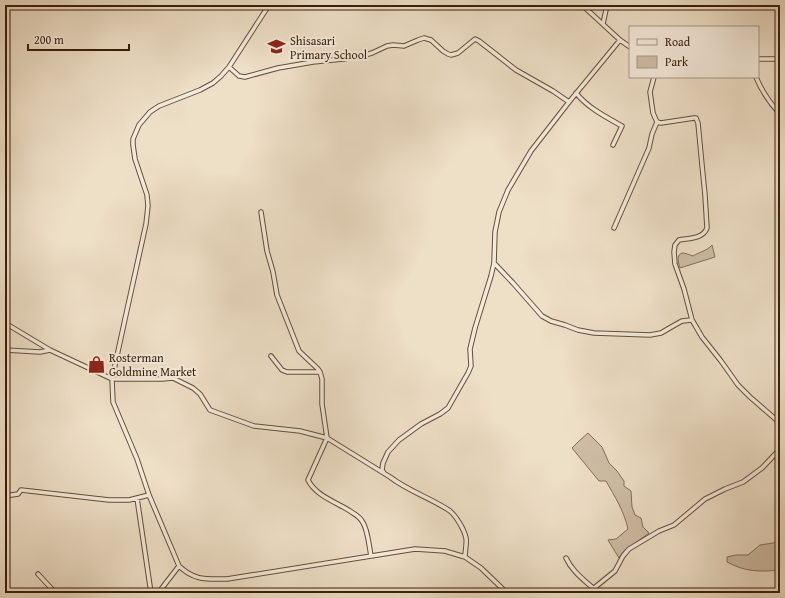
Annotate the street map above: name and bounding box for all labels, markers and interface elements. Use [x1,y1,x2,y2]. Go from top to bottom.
scale bar [28,26,129,52]
legend [629,26,759,78]
text: 200 m [34,31,64,48]
place label: Shisasari Primary School [290,32,368,63]
text: Road [665,33,691,50]
school or university icon: Shisasari Primary School [267,37,287,57]
text: Park [665,53,689,70]
place label: Rosterman Goldmine Market [109,349,197,380]
shop icon: Rosterman Goldmine Market [86,354,106,374]

